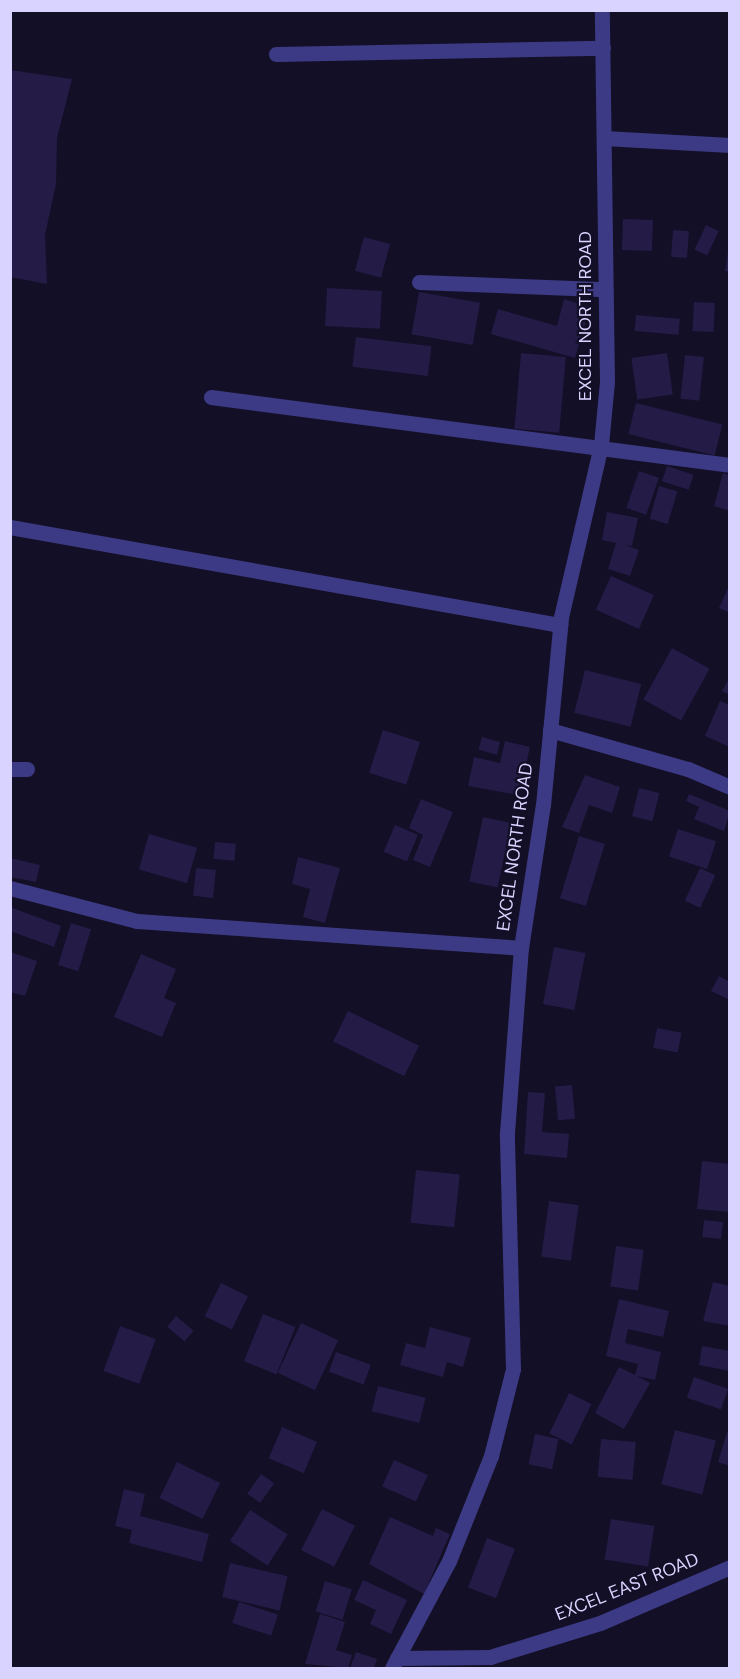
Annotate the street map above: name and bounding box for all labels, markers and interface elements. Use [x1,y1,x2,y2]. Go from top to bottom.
street label: EXCEL NORTH ROAD [574,231,596,401]
street label: EXCEL NORTH ROAD [492,761,538,933]
street label: EXCEL EAST ROAD [552,1548,702,1626]

